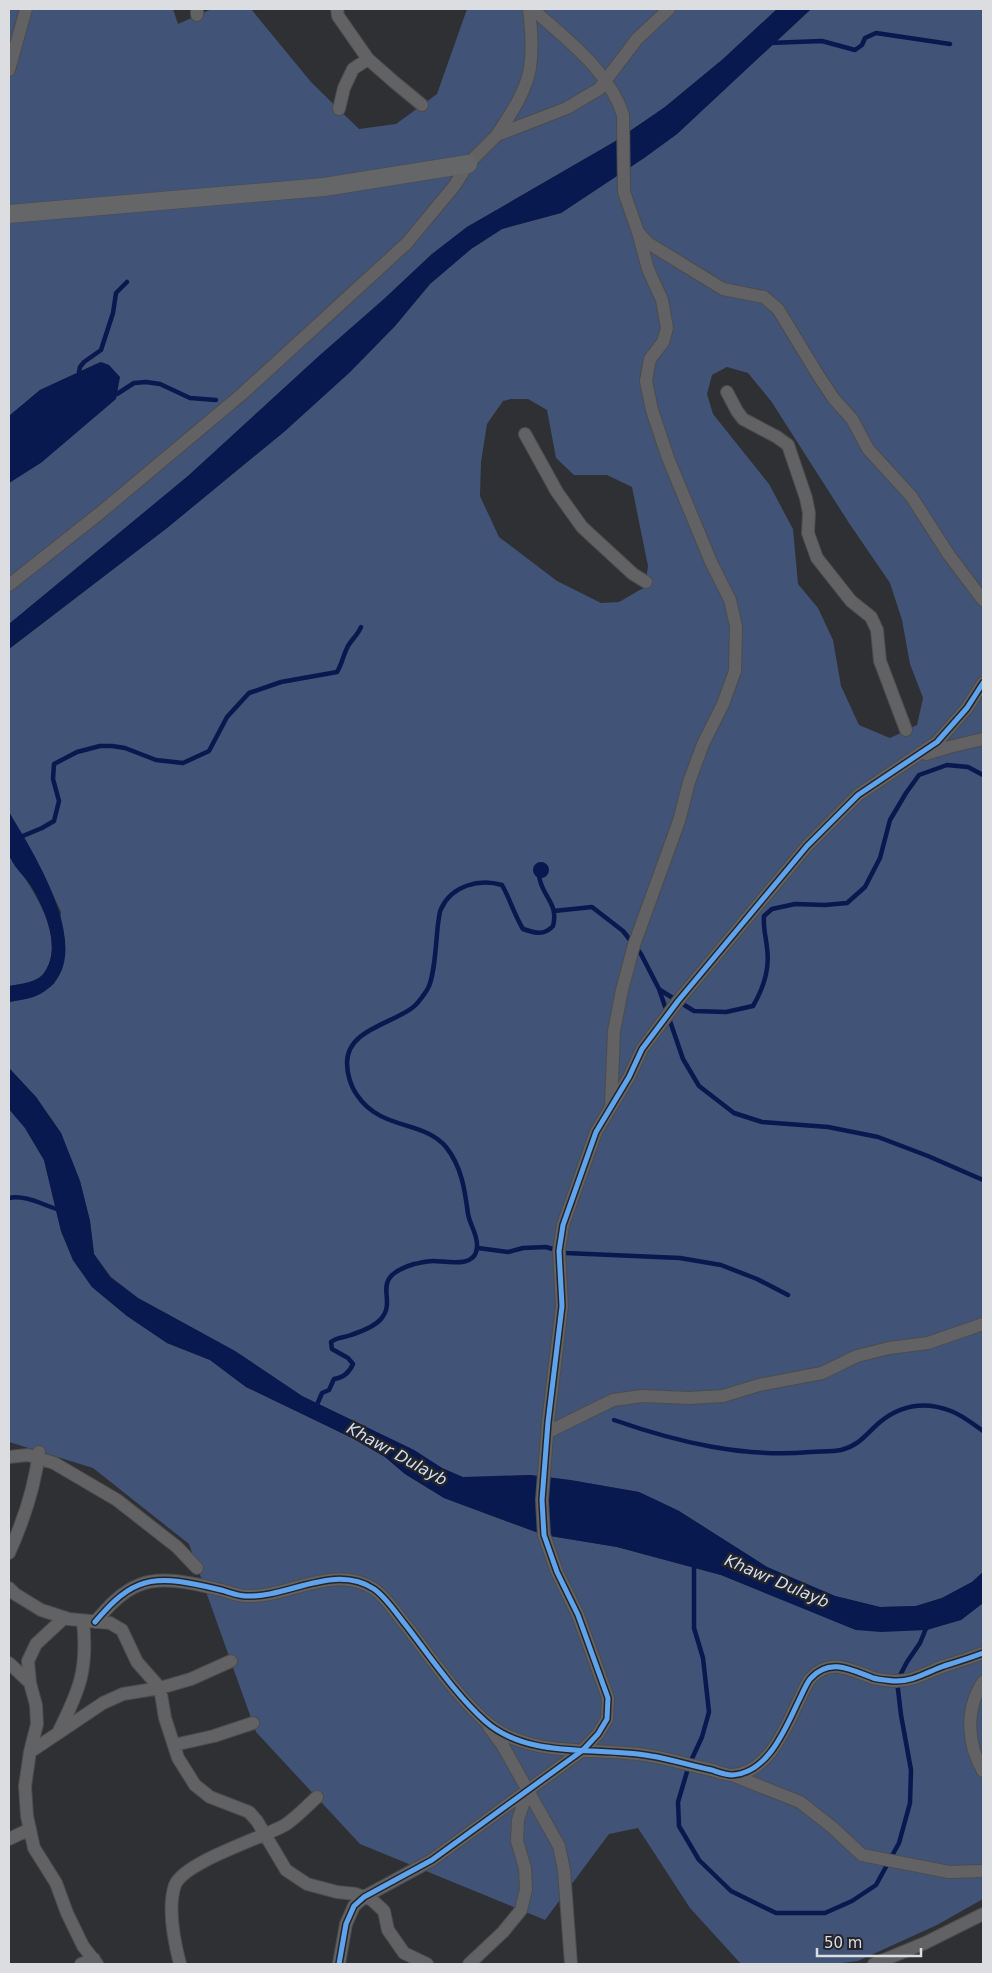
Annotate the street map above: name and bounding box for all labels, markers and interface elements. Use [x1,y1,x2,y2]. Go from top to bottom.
water label: Khawr Dulayb [344,1419,450,1489]
water label: Khawr Dulayb [722,1550,832,1612]
scale bar [817,1926,921,1958]
text: 50 m [824,1934,862,1952]

